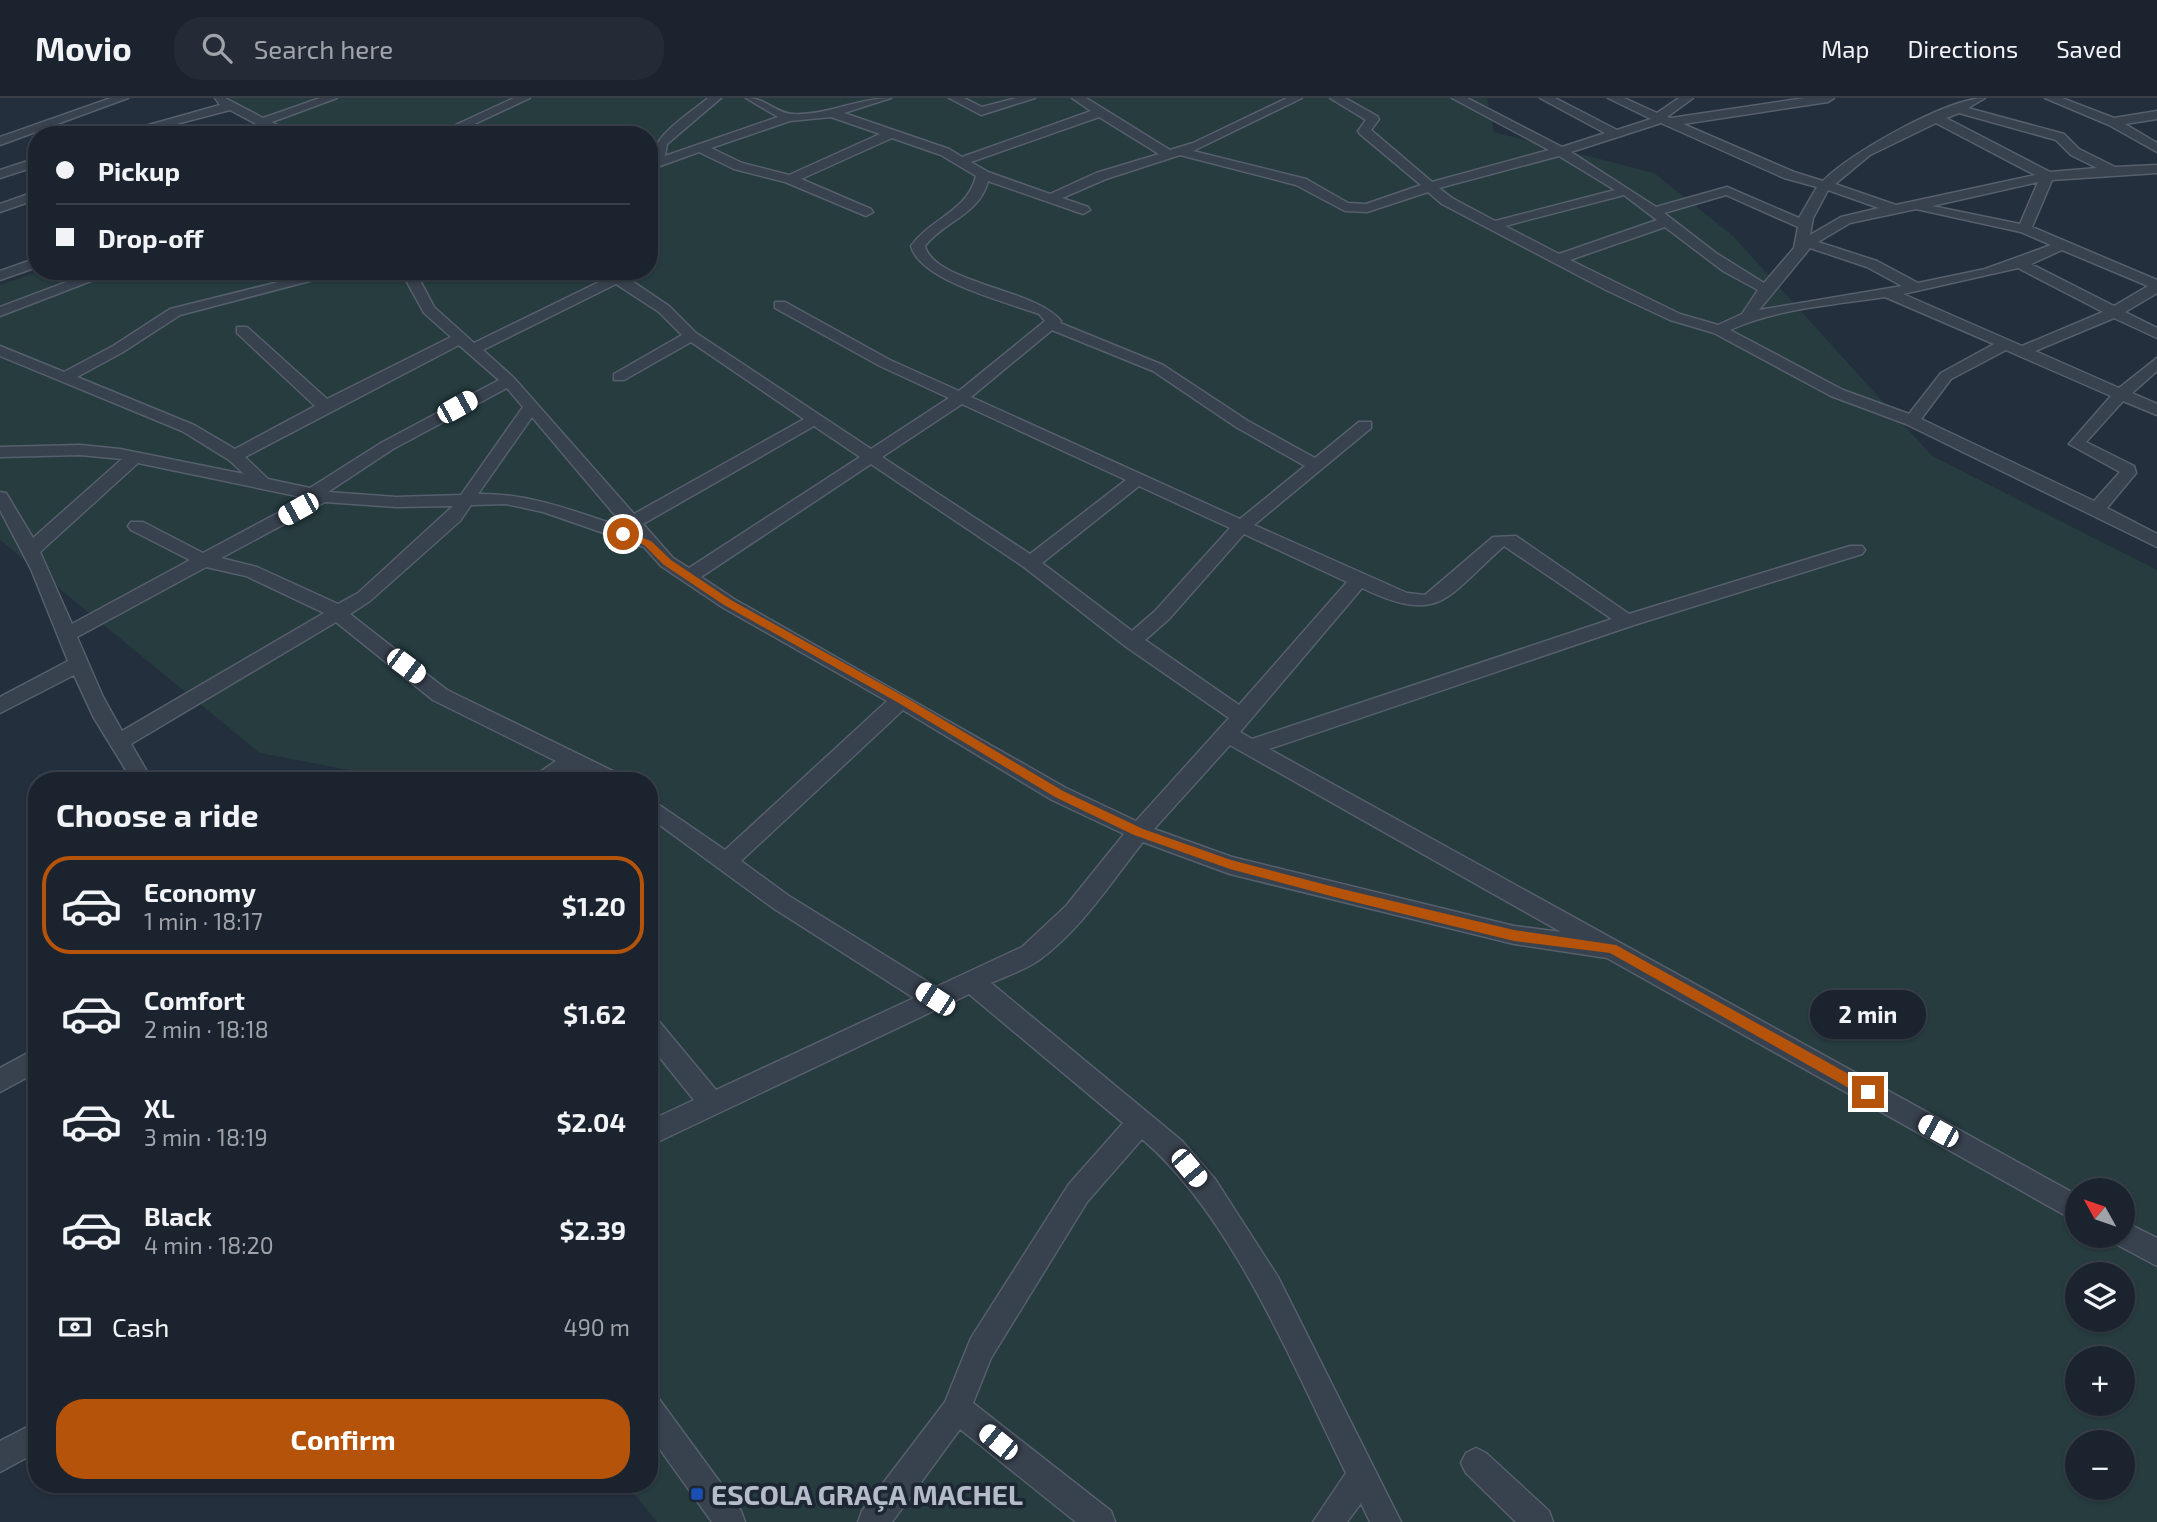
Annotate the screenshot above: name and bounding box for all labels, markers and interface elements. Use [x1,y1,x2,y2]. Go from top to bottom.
search box [174,17,664,80]
text: Movio [35,28,132,68]
icon: search [198,29,236,67]
text: Search here [254,33,393,64]
text: Map [1821,34,1869,63]
text: Directions [1907,34,2018,63]
text: Saved [2056,34,2122,63]
text: Pickup [98,155,180,186]
text: Drop-off [98,222,203,253]
car [434,388,481,426]
car [275,490,322,528]
route start [607,518,639,550]
car [383,645,430,687]
text: Choose a ride [56,795,259,833]
icon: car [60,874,123,937]
text: Economy [144,876,256,907]
text: $1.20 [562,890,626,921]
text: 1 min · 18:17 [144,907,263,935]
car [912,979,959,1019]
icon: car [60,982,123,1045]
text: Comfort [144,984,245,1015]
callout: 2 min [1810,990,1926,1040]
text: $1.62 [563,998,626,1029]
text: 2 min [1839,1000,1897,1028]
text: 2 min · 18:18 [144,1015,269,1043]
route end [1852,1076,1884,1108]
icon: car [60,1090,123,1153]
text: XL [144,1092,175,1123]
text: $2.04 [557,1106,626,1137]
car [1915,1112,1962,1150]
text: 3 min · 18:19 [144,1123,268,1151]
car [1168,1145,1211,1191]
north arrow [2065,1178,2135,1248]
map controls [2065,1178,2135,1500]
icon: car [60,1198,123,1261]
text: Black [144,1200,212,1231]
text: $2.39 [559,1214,626,1245]
text: 4 min · 18:20 [144,1231,274,1259]
button: layers [2065,1262,2135,1332]
icon: cash [56,1308,94,1346]
text: Cash [112,1311,169,1342]
text: 490 m [564,1313,630,1341]
button: + [2065,1346,2135,1416]
button: Confirm [56,1399,630,1479]
car [976,1421,1021,1463]
button: − [2065,1430,2135,1500]
place label: ESCOLA GRAÇA MACHEL [711,1477,1023,1512]
marker: ESCOLA GRAÇA MACHEL [689,1486,705,1502]

